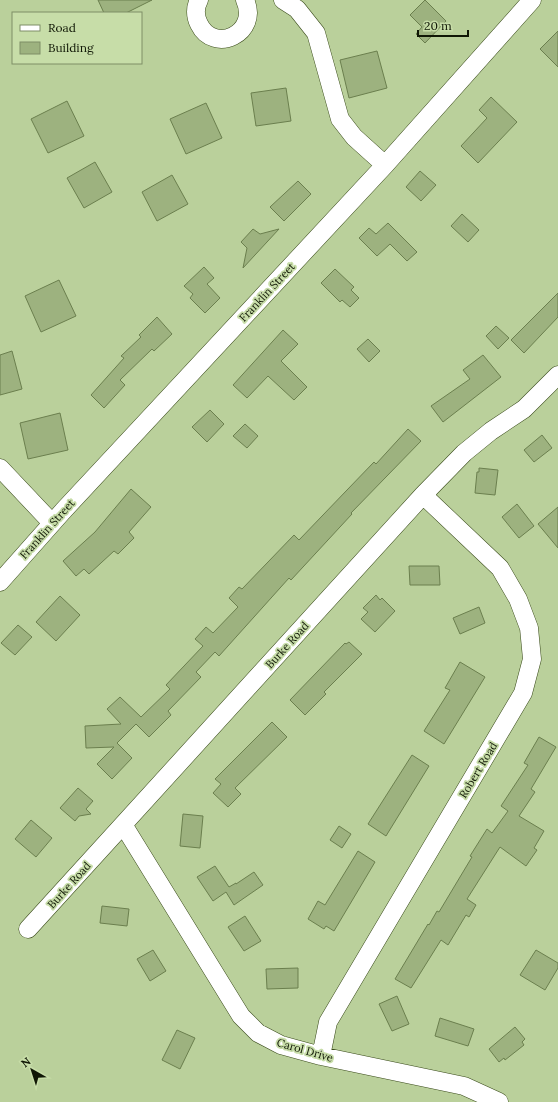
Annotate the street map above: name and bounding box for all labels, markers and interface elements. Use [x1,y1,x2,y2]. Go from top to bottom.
legend [12,12,142,64]
scale bar [418,12,468,38]
text: 20 m [424,18,452,33]
text: Road [48,20,76,35]
text: Building [48,40,94,55]
street label: Franklin Street [236,259,298,324]
street label: Franklin Street [16,496,78,562]
street label: Burke Road [262,618,312,671]
street label: Robert Road [456,739,500,801]
street label: Burke Road [44,858,94,911]
street label: Carol Drive [275,1035,335,1065]
north arrow [12,1050,52,1090]
text: N [18,1054,34,1070]

